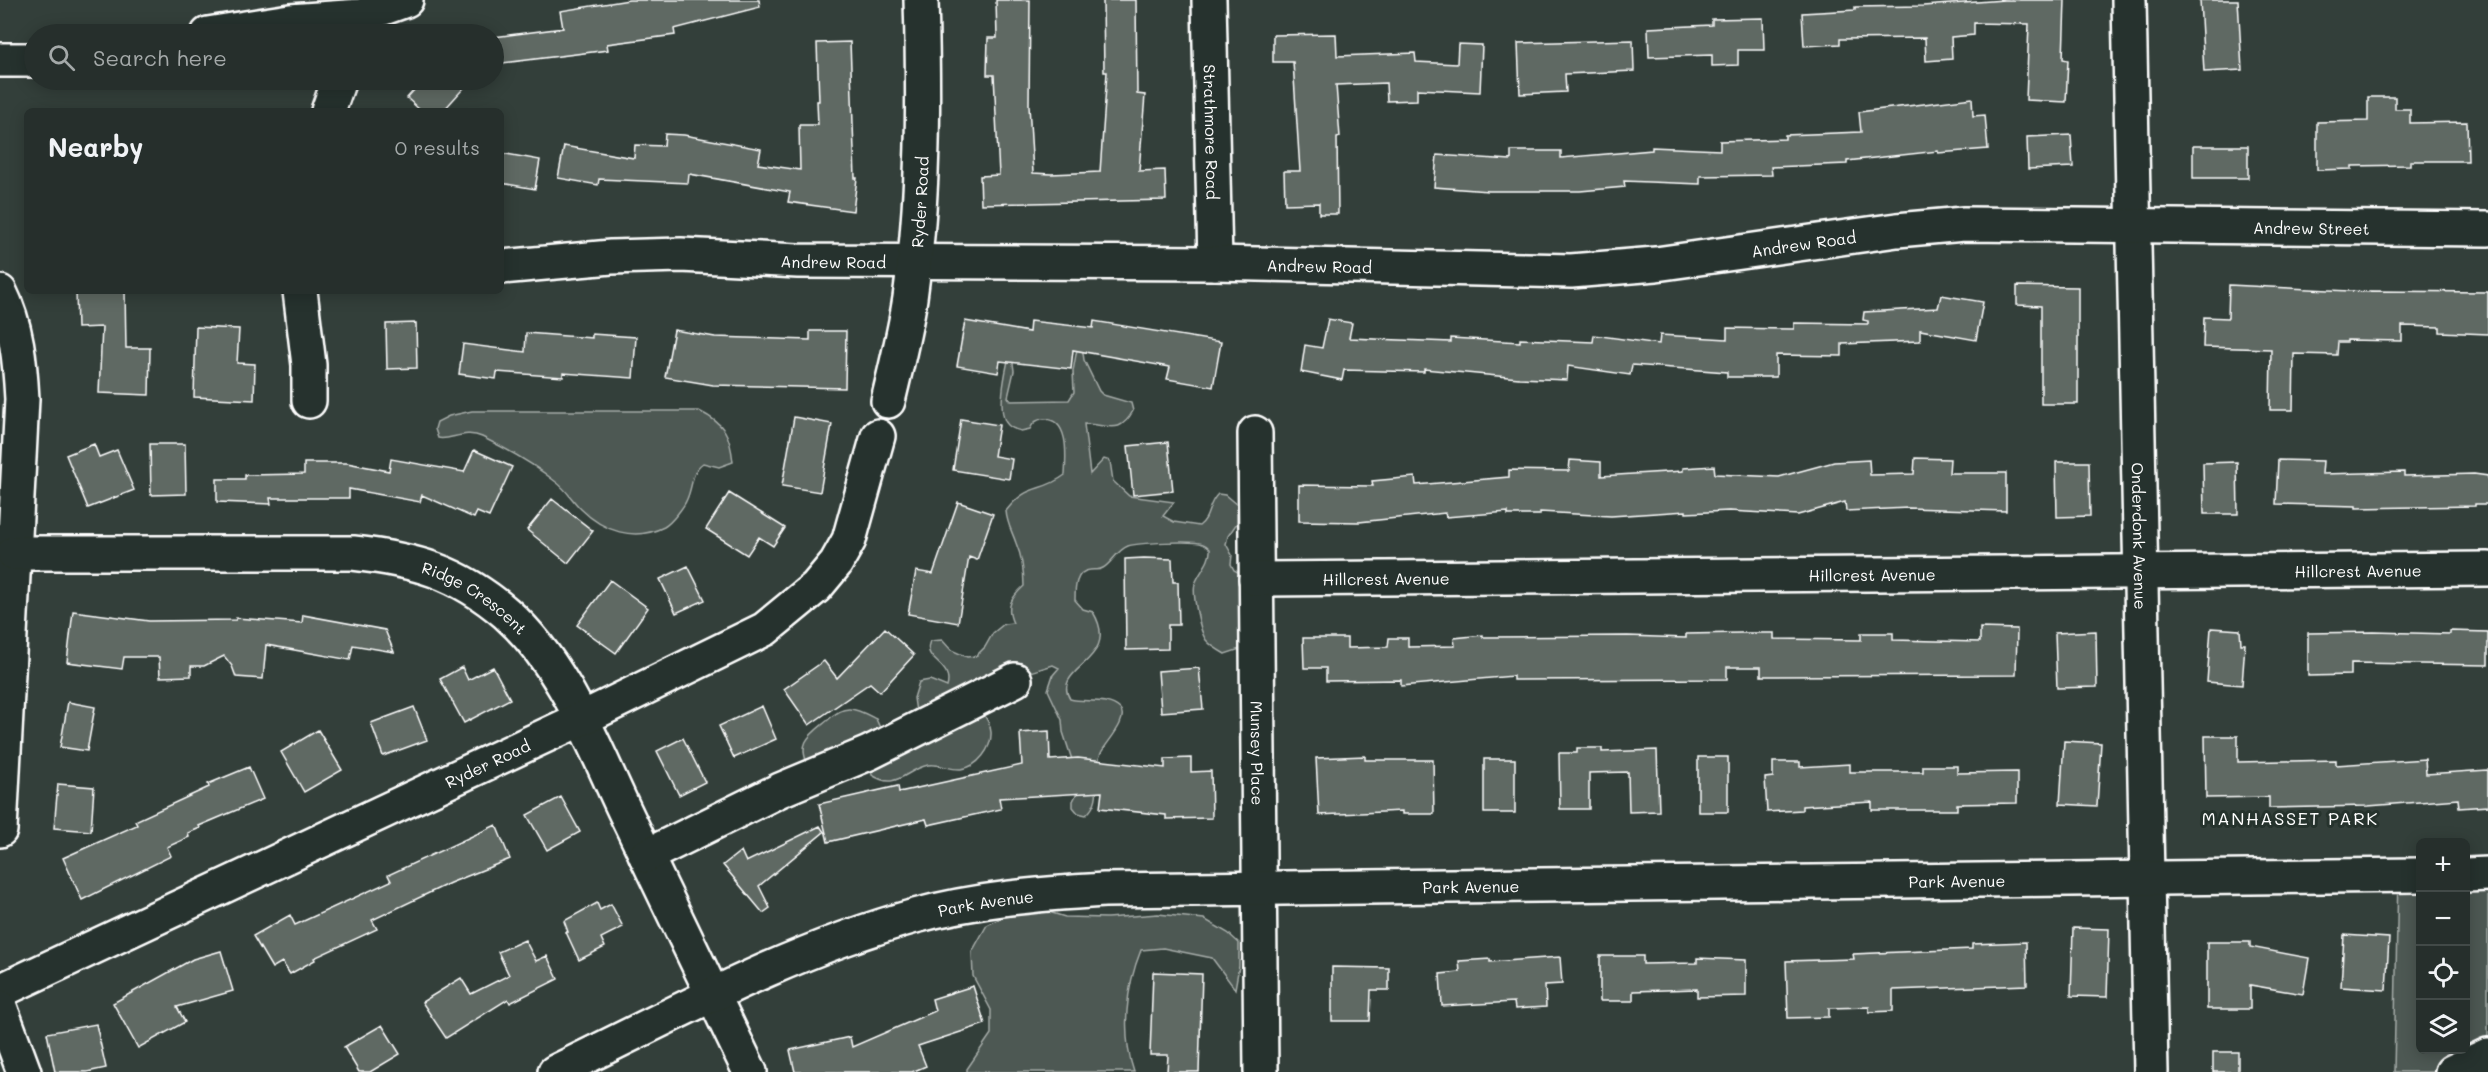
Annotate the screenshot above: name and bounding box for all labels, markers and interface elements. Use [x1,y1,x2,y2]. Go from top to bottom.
search box [24,24,504,90]
icon: search [45,41,78,74]
text: Search here [93,43,227,72]
street label: Strathmore Road [1200,64,1224,200]
text: Nearby [48,130,143,164]
text: 0 results [395,134,480,160]
street label: Ryder Road [906,156,932,249]
street label: Andrew Street [2253,216,2370,238]
street label: Andrew Road [1750,225,1857,261]
street label: Andrew Road [780,250,886,272]
street label: Andrew Road [1266,254,1372,277]
street label: Onderdonk Avenue [2128,462,2152,610]
street label: Ridge Crescent [419,556,532,638]
street label: Hillcrest Avenue [2294,559,2422,581]
street label: Hillcrest Avenue [1808,563,1936,585]
street label: Hillcrest Avenue [1322,567,1450,589]
street label: Munsey Place [1247,701,1269,805]
street label: Ryder Road [441,734,533,792]
district label: MANHASSET PARK [2201,806,2379,830]
map controls [2416,838,2470,1054]
button: + [2416,838,2470,892]
street label: Park Avenue [1908,869,2005,891]
street label: Park Avenue [1422,875,1519,897]
street label: Park Avenue [936,885,1035,920]
button: − [2416,892,2470,946]
button: locate [2416,946,2470,1000]
button: layers [2416,1000,2470,1054]

